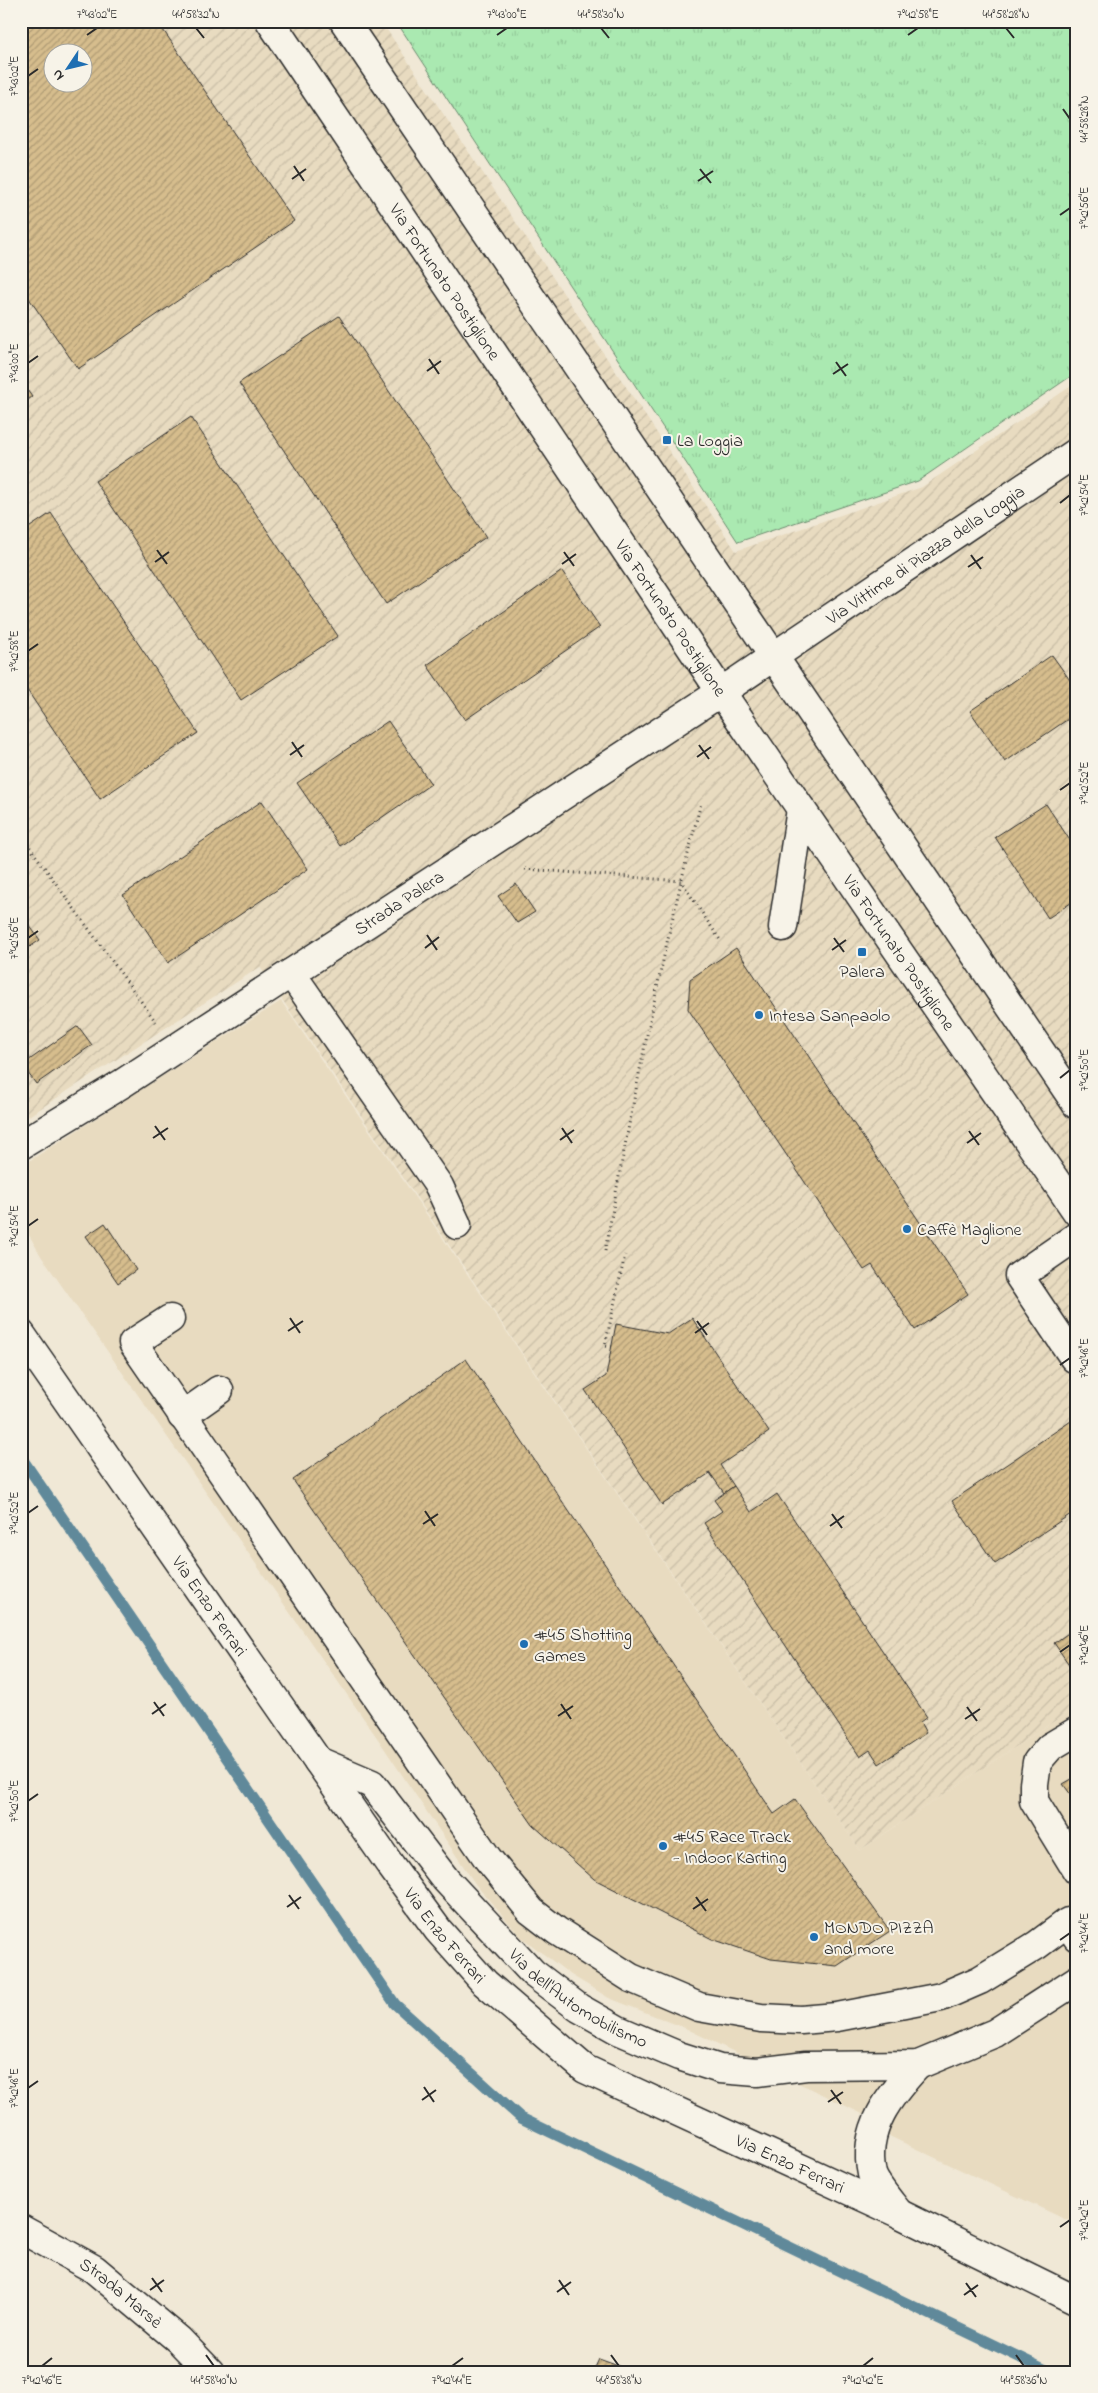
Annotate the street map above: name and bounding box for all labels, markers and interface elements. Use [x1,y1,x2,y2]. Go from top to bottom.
text: 7°43'02"E [77,6,117,24]
text: 44°58'32"N [172,6,220,24]
text: 7°43'00"E [487,6,527,24]
text: 44°58'30"N [578,6,624,24]
text: 7°42'58"E [897,6,939,24]
text: 44°58'28"N [982,6,1030,24]
north arrow [42,42,92,92]
text: 7°43'02"E [6,56,24,96]
text: N [47,65,70,84]
text: 44°58'28"N [1076,95,1094,143]
text: 7°42'56"E [1076,187,1094,229]
street label: Via Fortunato Postiglione [381,198,506,367]
text: 7°43'00"E [6,343,24,383]
place label: La Loggia [677,429,743,456]
marker: La Loggia [661,434,673,446]
text: 7°42'54"E [1076,474,1094,516]
street label: Via Vittime di Piazza della Loggia [821,480,1031,633]
street label: Via Fortunato Postiglione [607,534,732,703]
text: 7°42'58"E [6,630,24,672]
text: 7°42'52"E [1076,761,1094,805]
street label: Strada Palera [350,865,450,943]
street label: Via Fortunato Postiglione [834,869,961,1037]
text: 7°42'56"E [6,917,24,959]
marker: Palera [856,946,868,958]
place label: Palera [839,960,885,986]
place label: Intesa Sanpaolo [769,1004,890,1030]
marker: Intesa Sanpaolo [753,1009,765,1021]
text: 7°42'50"E [1076,1049,1094,1091]
text: 7°42'54"E [6,1205,24,1247]
place label: Caffè Maglione [917,1218,1023,1245]
marker: Caffè Maglione [901,1223,913,1235]
text: 7°42'48"E [1076,1338,1094,1378]
text: 7°42'52"E [6,1491,24,1535]
street label: Via Enzo Ferrari [164,1550,253,1663]
place label: #45 Shotting Games [534,1623,632,1670]
text: 7°42'46"E [1076,1625,1094,1665]
marker: #45 Shotting Games [518,1638,530,1650]
text: 7°42'50"E [6,1780,24,1822]
place label: #45 Race Track - Indoor Karting [673,1825,791,1873]
marker: #45 Race Track - Indoor Karting [657,1840,669,1852]
street label: Via Enzo Ferrari [396,1882,491,1990]
text: 7°42'44"E [1076,1913,1094,1953]
place label: MONDO PIZZA and more [824,1916,934,1963]
marker: MONDO PIZZA and more [808,1931,820,1943]
street label: Via dell'Automobilismo [501,1943,651,2056]
text: 7°42'48"E [6,2068,24,2108]
street label: Via Enzo Ferrari [730,2128,848,2202]
text: 7°42'42"E [1076,2199,1094,2241]
street label: Strada Marsè [74,2252,168,2336]
text: 7°42'46"E [22,2372,62,2390]
text: 44°58'40"N [191,2372,237,2390]
text: 7°42'44"E [432,2372,472,2390]
text: 44°58'38"N [596,2372,642,2390]
text: 7°42'42"E [842,2372,884,2390]
text: 44°58'36"N [1001,2372,1047,2390]

